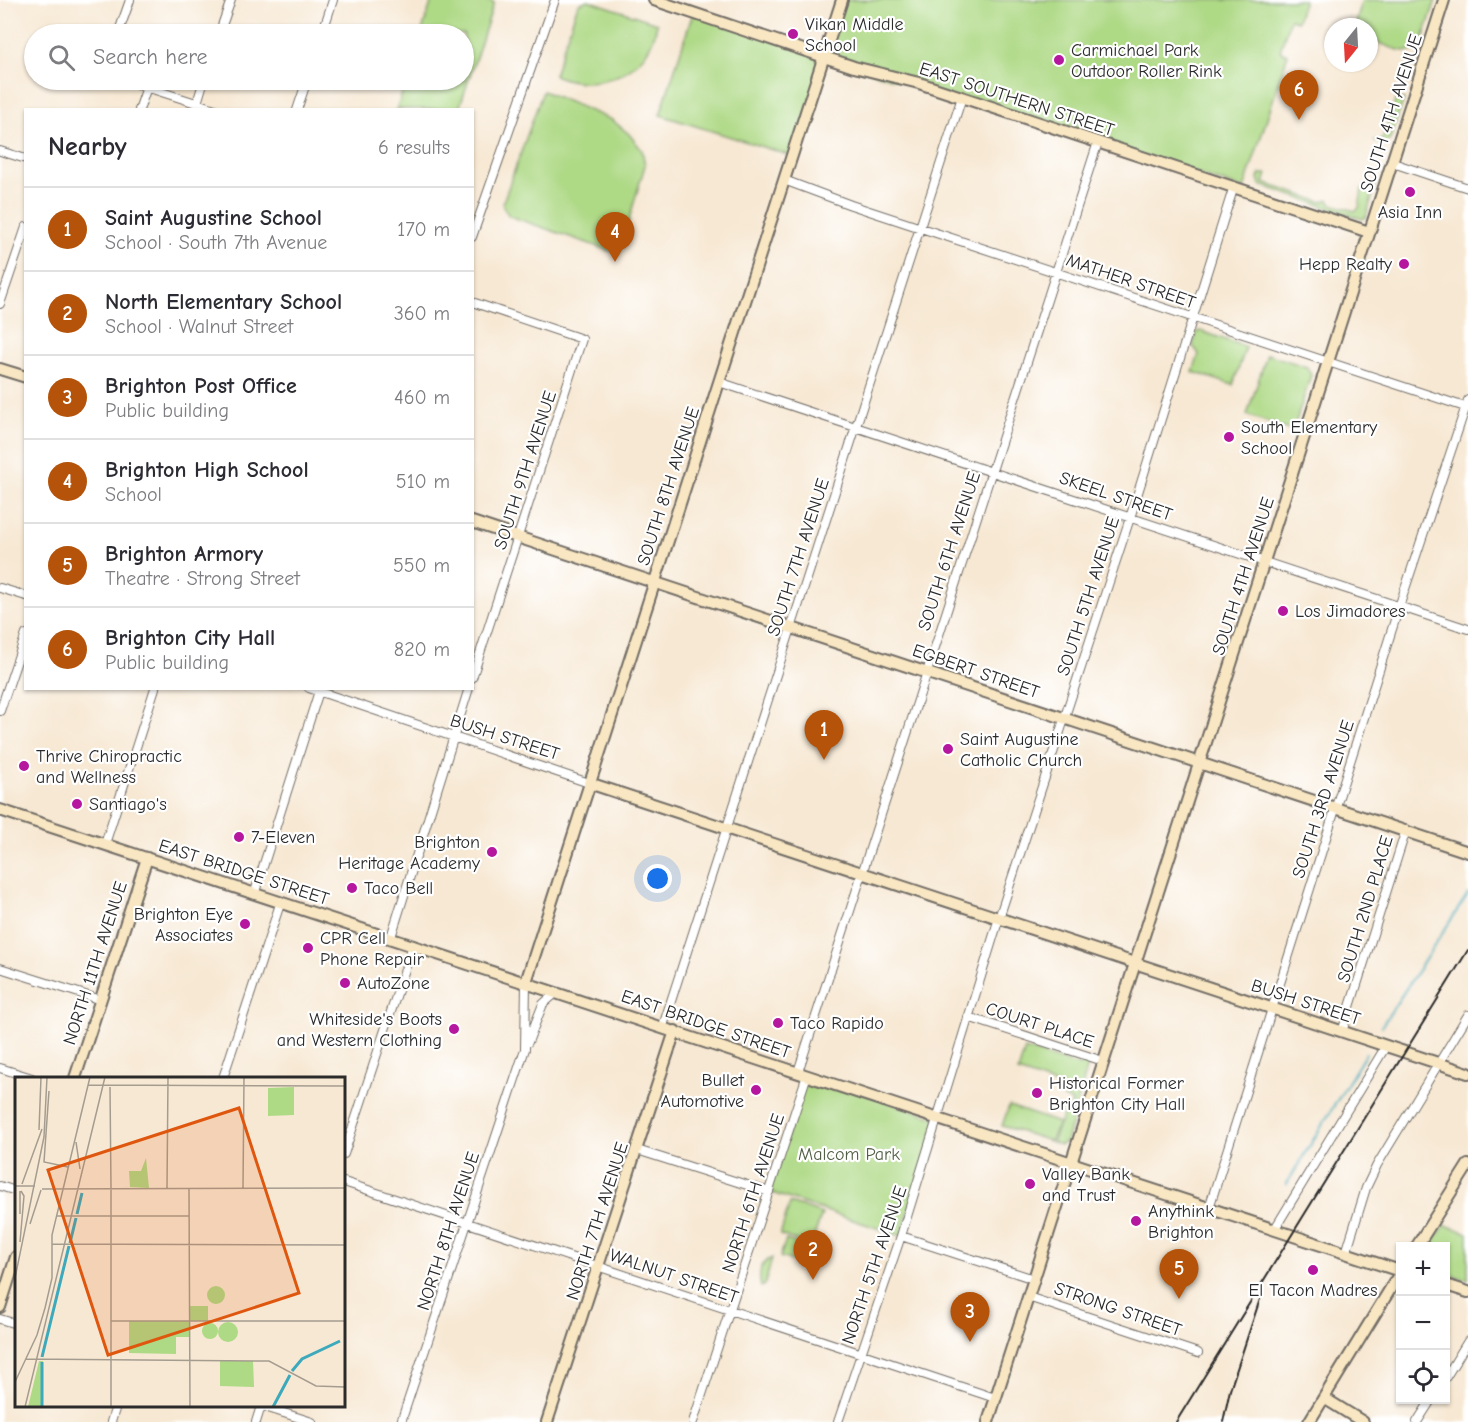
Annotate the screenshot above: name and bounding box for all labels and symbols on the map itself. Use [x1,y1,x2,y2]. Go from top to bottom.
place label: Vikan Middle School [805,14,904,56]
north arrow [1324,18,1378,72]
marker: Vikan Middle School [786,27,800,41]
street label: SOUTH 4TH AVENUE [1356,31,1427,195]
place label: Carmichael Park Outdoor Roller Rink [1071,40,1222,82]
marker: Carmichael Park Outdoor Roller Rink [1052,53,1066,67]
street label: EAST SOUTHERN STREET [917,58,1117,141]
pin: 6 [1280,70,1318,120]
marker: Asia Inn [1403,185,1417,199]
place label: Asia Inn [1378,202,1442,223]
pin: 4 [596,212,634,262]
street label: MATHER STREET [1063,250,1199,314]
place label: Hepp Realty [1299,254,1393,275]
marker: Hepp Realty [1397,257,1411,271]
street label: SOUTH 9TH AVENUE [490,388,561,552]
street label: SOUTH 8TH AVENUE [633,404,704,568]
place label: South Elementary School [1241,417,1378,459]
marker: South Elementary School [1222,430,1236,444]
street label: SKEEL STREET [1057,467,1176,526]
street label: SOUTH 6TH AVENUE [914,469,985,633]
street label: SOUTH 7TH AVENUE [763,475,834,639]
street label: SOUTH 4TH AVENUE [1208,494,1279,658]
street label: SOUTH 5TH AVENUE [1053,514,1124,678]
place label: Los Jimadores [1295,601,1405,622]
marker: Los Jimadores [1276,604,1290,618]
street label: EGBERT STREET [910,640,1043,703]
street label: BUSH STREET [448,710,563,765]
pin: 1 [804,710,844,760]
street label: SOUTH 3RD AVENUE [1288,717,1359,881]
place label: Saint Augustine Catholic Church [960,729,1082,771]
marker: Saint Augustine Catholic Church [941,742,955,756]
place label: Thrive Chiropractic and Wellness [36,746,182,788]
marker: Thrive Chiropractic and Wellness [17,759,31,773]
place label: Santiago's [89,794,167,815]
marker: Santiago's [70,797,84,811]
place label: 7-Eleven [251,827,315,848]
marker: 7-Eleven [232,830,246,844]
place label: Brighton Heritage Academy [338,832,481,874]
street label: SOUTH 2ND PLACE [1333,833,1398,985]
street label: EAST BRIDGE STREET [156,835,332,910]
marker: Brighton Heritage Academy [485,845,499,859]
your location [643,864,672,893]
place label: Taco Bell [364,878,433,899]
street label: NORTH 11TH AVENUE [59,879,132,1048]
marker: Taco Bell [345,881,359,895]
place label: Brighton Eye Associates [134,904,233,946]
marker: Brighton Eye Associates [238,917,252,931]
place label: CPR Cell Phone Repair [320,928,425,970]
marker: CPR Cell Phone Repair [301,941,315,955]
place label: AutoZone [357,973,430,994]
street label: BUSH STREET [1249,975,1364,1030]
marker: AutoZone [338,976,352,990]
street label: EAST BRIDGE STREET [618,986,794,1064]
street label: COURT PLACE [983,998,1097,1053]
place label: Whiteside's Boots and Western Clothing [277,1009,442,1051]
place label: Taco Rapido [790,1013,884,1034]
marker: Taco Rapido [771,1016,785,1030]
marker: Whiteside's Boots and Western Clothing [447,1022,461,1036]
place label: Bullet Automotive [661,1070,745,1112]
place label: Historical Former Brighton City Hall [1049,1073,1185,1115]
inset map [15,1077,345,1407]
marker: Bullet Automotive [749,1083,763,1097]
marker: Historical Former Brighton City Hall [1030,1086,1044,1100]
street label: NORTH 6TH AVENUE [718,1111,789,1275]
street label: NORTH 7TH AVENUE [562,1139,633,1303]
park label: Malcom Park [798,1144,900,1165]
street label: NORTH 8TH AVENUE [413,1149,484,1313]
place label: Valley Bank and Trust [1042,1164,1130,1206]
marker: Valley Bank and Trust [1023,1177,1037,1191]
street label: NORTH 5TH AVENUE [838,1183,911,1347]
place label: Anythink Brighton [1148,1201,1214,1243]
marker: Anythink Brighton [1129,1214,1143,1228]
pin: 2 [794,1230,832,1280]
street label: WALNUT STREET [607,1245,742,1309]
pin: 5 [1160,1250,1198,1299]
marker: El Tacon Madres [1306,1263,1320,1277]
street label: STRONG STREET [1051,1278,1185,1341]
place label: El Tacon Madres [1248,1280,1378,1301]
pin: 3 [950,1292,990,1342]

